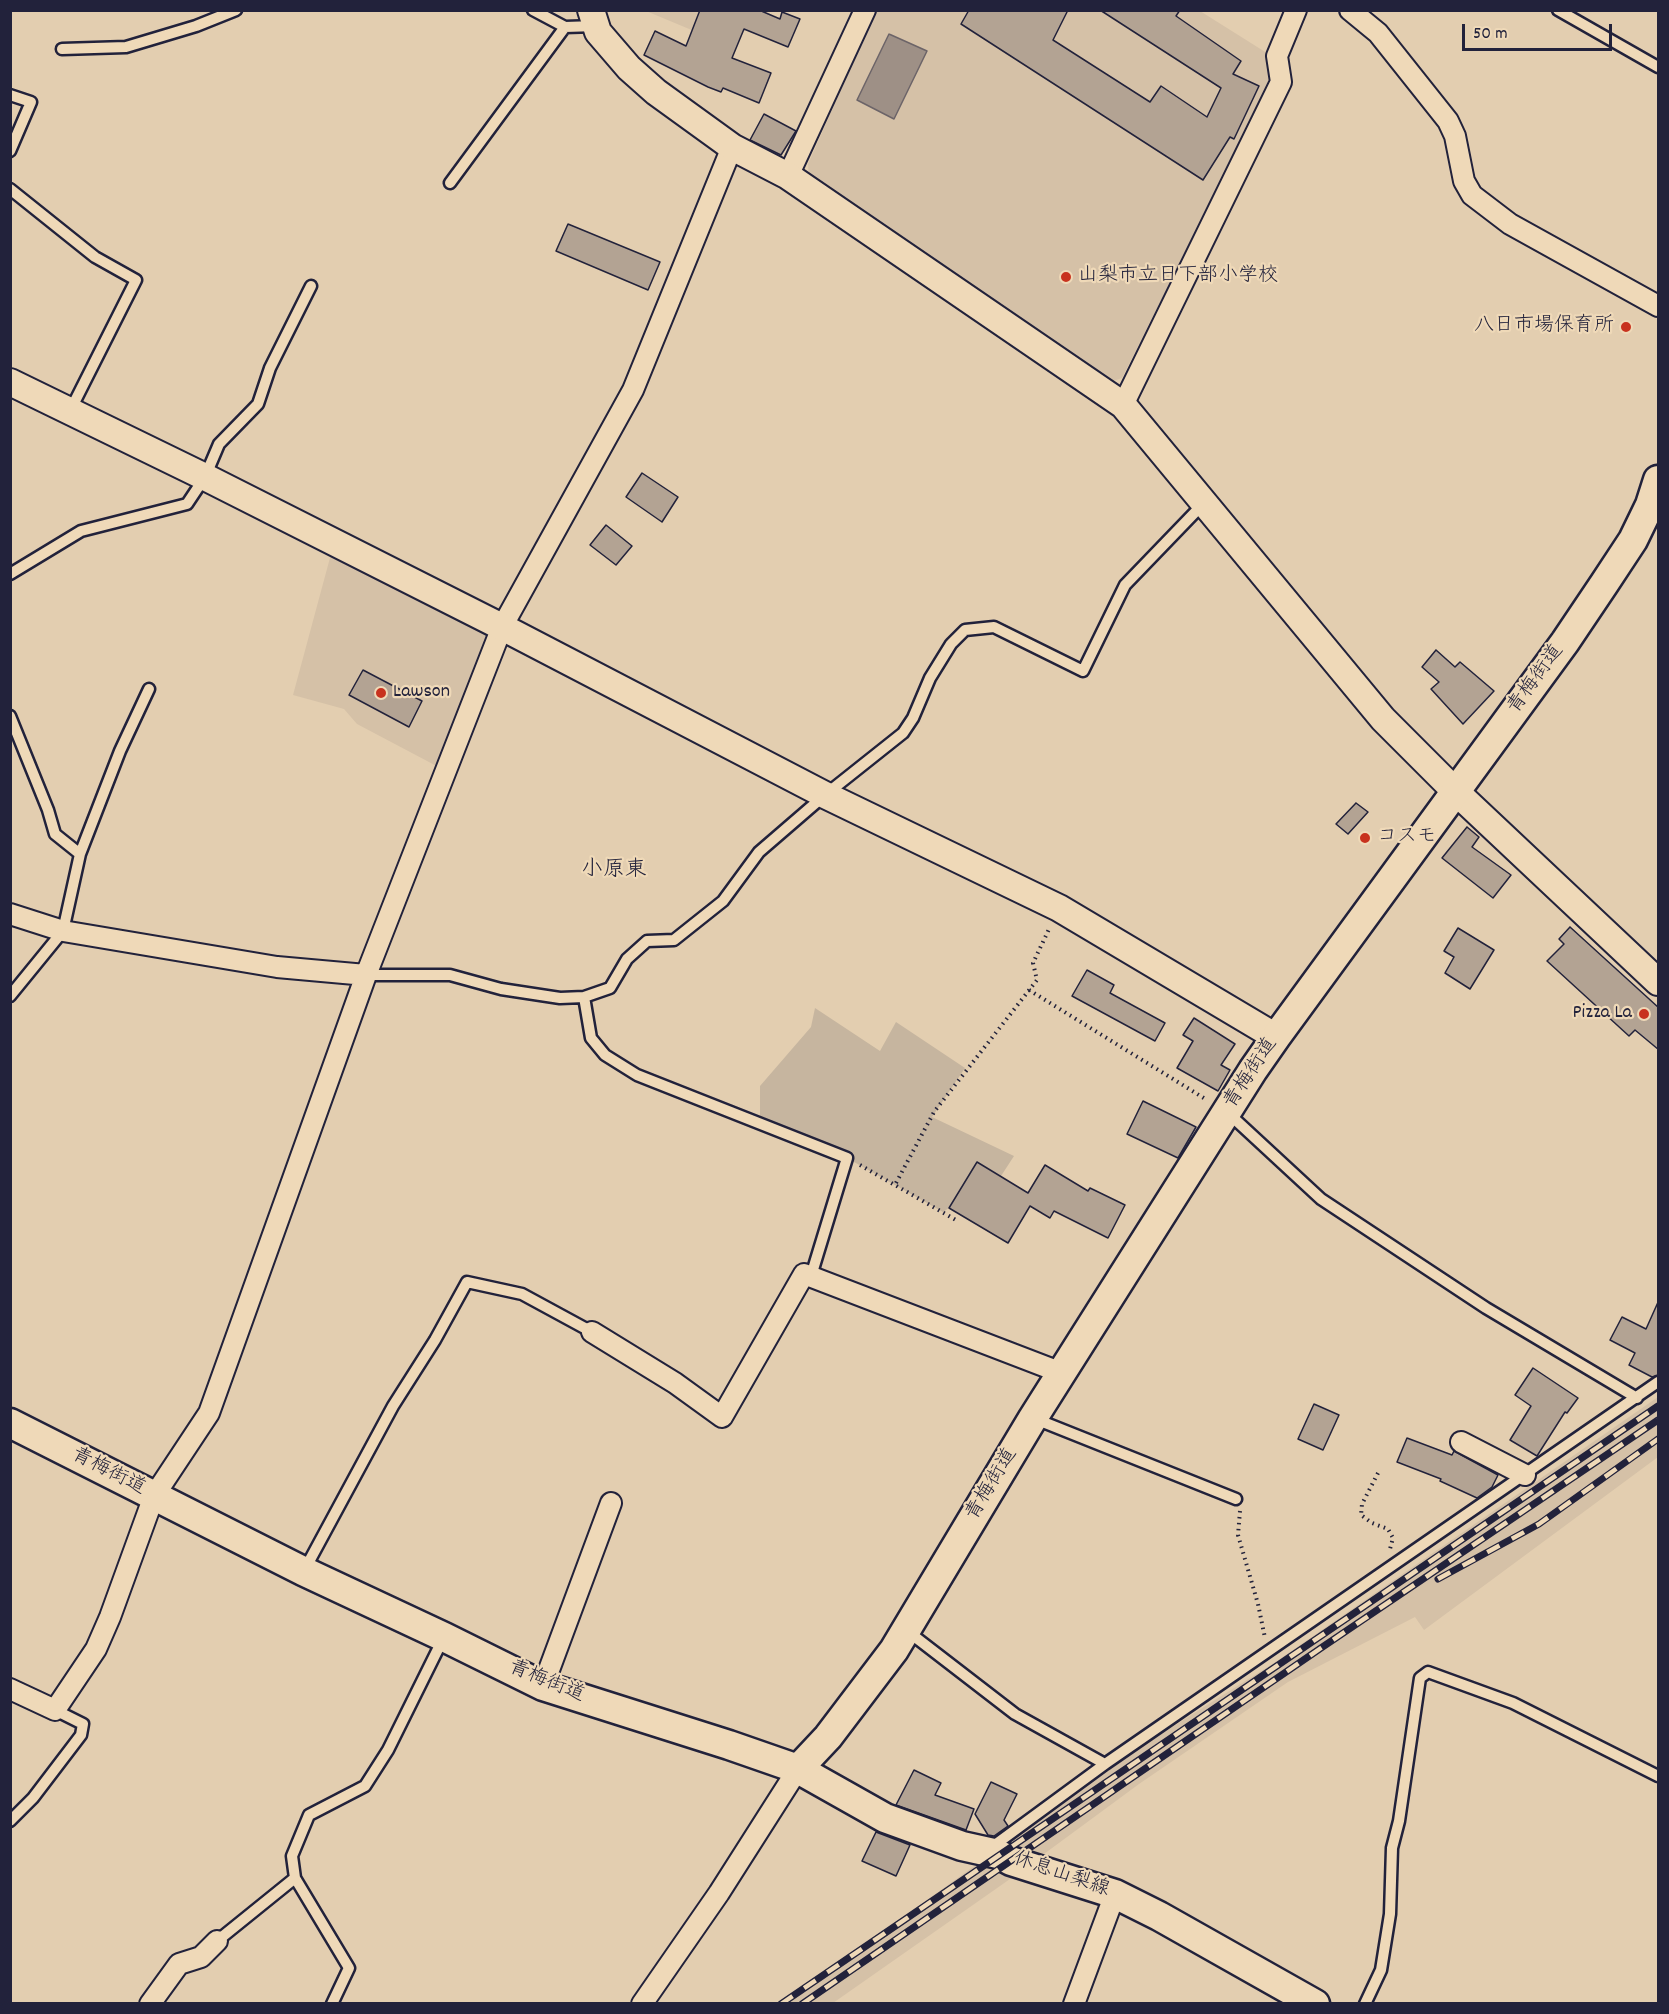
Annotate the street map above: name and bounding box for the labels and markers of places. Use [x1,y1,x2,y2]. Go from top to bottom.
place label: 山梨市立日下部小学校 [1078,265,1278,289]
marker: 山梨市立日下部小学校 [1059,270,1073,284]
place label: 八日市場保育所 [1474,315,1614,339]
marker: 八日市場保育所 [1619,320,1633,334]
place label: Lawson [393,681,450,705]
marker: Lawson [374,686,388,700]
place label: コスモ [1377,826,1437,850]
marker: コスモ [1358,831,1372,845]
place label: Pizza La [1573,1002,1632,1026]
marker: Pizza La [1637,1007,1651,1021]

